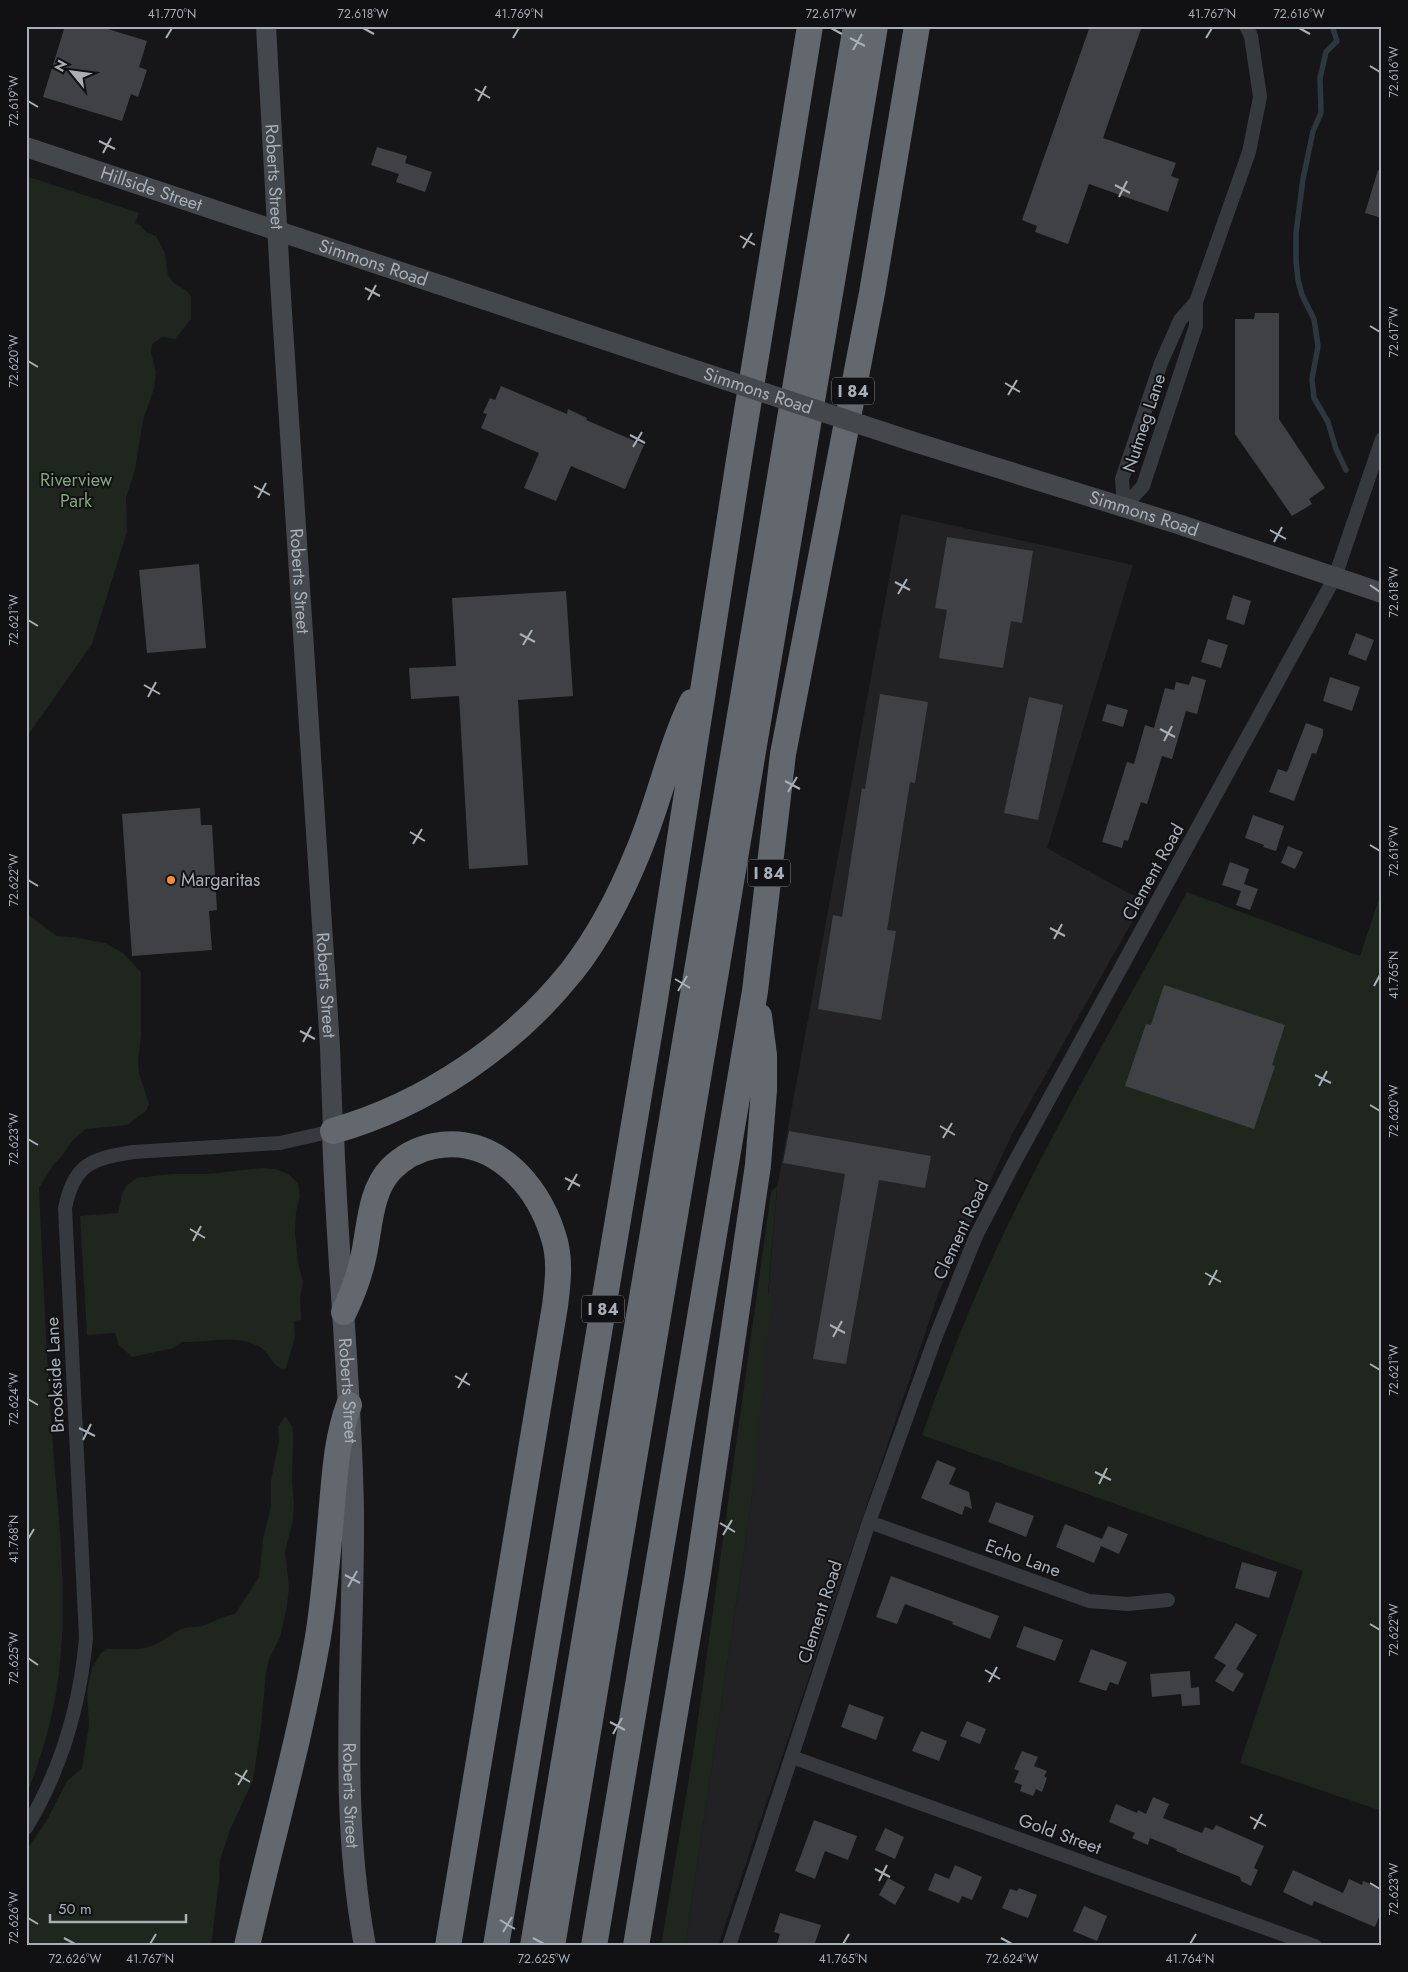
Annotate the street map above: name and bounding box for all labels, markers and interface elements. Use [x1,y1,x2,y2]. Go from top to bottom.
text: 41.770°N [148,5,196,23]
text: 72.618°W [338,5,389,23]
text: 41.769°N [495,5,543,23]
text: 72.617°W [806,5,856,23]
text: 41.767°N [1188,5,1236,23]
text: 72.616°W [1273,5,1325,23]
text: 72.616°W [1385,46,1403,98]
north arrow [48,48,98,98]
text: N [49,56,72,75]
text: 72.619°W [5,75,23,127]
street label: Roberts Street [258,123,290,231]
street label: Hillside Street [97,160,206,218]
street label: Simmons Road [315,232,431,293]
text: 72.617°W [1385,307,1403,357]
text: 72.620°W [5,334,23,387]
street label: Simmons Road [700,361,816,421]
street label: Nutmeg Lane [1116,370,1172,476]
road number: I 84 [832,378,874,404]
park label: Riverview Park [40,467,113,514]
street label: Simmons Road [1086,484,1202,543]
street label: Roberts Street [283,527,316,635]
text: 72.618°W [1385,566,1403,617]
text: 72.621°W [5,594,23,646]
street label: Clement Road [1116,819,1190,925]
text: 72.619°W [1385,825,1403,877]
text: 72.622°W [5,854,23,906]
road number: I 84 [748,860,790,886]
place label: Margaritas [181,867,260,893]
marker: Margaritas [165,874,177,886]
street label: Roberts Street [310,932,342,1039]
text: 41.765°N [1385,951,1403,999]
text: 72.620°W [1385,1084,1403,1137]
text: 72.623°W [5,1113,23,1165]
street label: Clement Road [927,1176,995,1284]
road number: I 84 [582,1296,624,1322]
street label: Brookside Lane [39,1316,71,1434]
street label: Roberts Street [332,1337,364,1445]
text: 72.621°W [1385,1344,1403,1396]
text: 72.624°W [5,1373,23,1425]
text: 41.768°N [5,1515,23,1563]
street label: Echo Lane [982,1532,1064,1584]
street label: Clement Road [791,1557,849,1667]
text: 72.622°W [1385,1604,1403,1656]
text: 72.625°W [5,1632,23,1684]
street label: Roberts Street [336,1743,366,1850]
street label: Gold Street [1015,1807,1106,1861]
text: 72.623°W [1385,1863,1403,1915]
text: 72.626°W [5,1892,23,1944]
scale bar [50,1892,186,1924]
text: 50 m [58,1898,92,1920]
text: 72.626°W [49,1950,101,1968]
text: 41.767°N [126,1950,174,1968]
text: 72.625°W [518,1950,570,1968]
text: 41.765°N [819,1950,867,1968]
text: 72.624°W [986,1950,1038,1968]
text: 41.764°N [1166,1950,1214,1968]

